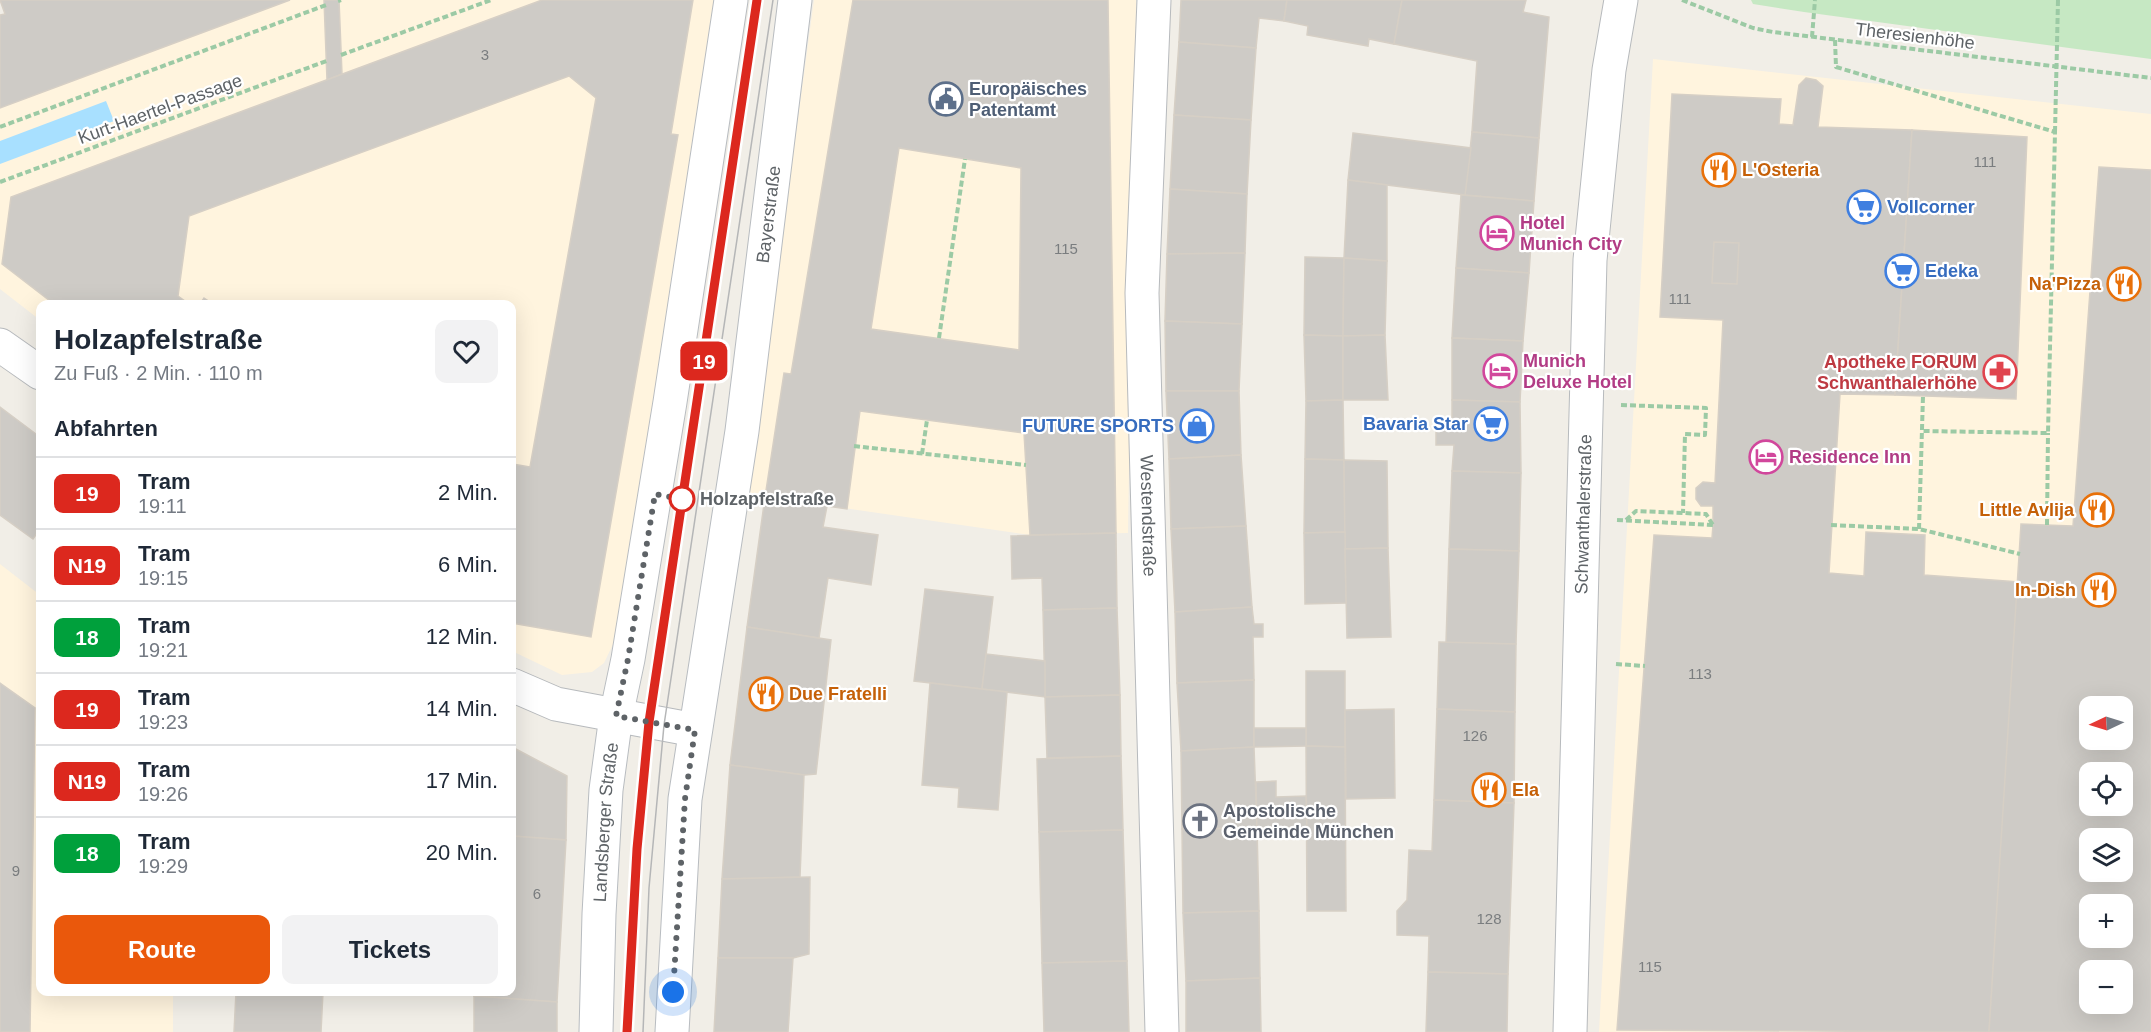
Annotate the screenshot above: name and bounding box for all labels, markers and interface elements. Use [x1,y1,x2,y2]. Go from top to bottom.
street label: Theresienhöhe [1854,19,1976,53]
house number: 3 [481,46,489,63]
street label: Kurt-Haertel-Passage [75,70,245,148]
place label: Europäisches Patentamt [969,79,1087,120]
public building icon: Europäisches Patentamt [928,81,964,117]
restaurant icon: L'Osteria [1701,152,1737,188]
house number: 111 [1974,153,1996,170]
place label: L'Osteria [1742,160,1820,180]
street label: Bayerstraße [753,164,785,264]
supermarket icon: Vollcorner [1846,189,1882,225]
place label: Vollcorner [1887,197,1975,217]
place label: Hotel Munich City [1520,213,1622,254]
hotel icon: Hotel Munich City [1479,215,1515,251]
house number: 115 [1054,240,1078,257]
supermarket icon: Edeka [1884,253,1920,289]
place label: Edeka [1925,261,1979,281]
restaurant icon: Na'Pizza [2106,266,2142,302]
place label: Na'Pizza [2029,274,2102,294]
house number: 111 [1669,290,1691,307]
button: heart [435,320,498,383]
text: Holzapfelstraße [54,324,263,355]
line badge: 19 [677,342,731,380]
text: 19 [692,350,716,373]
place label: Munich Deluxe Hotel [1523,351,1632,392]
place label: Apotheke FORUM Schwanthalerhöhe [1817,352,1977,393]
hotel icon: Munich Deluxe Hotel [1482,353,1518,389]
pharmacy icon: Apotheke FORUM Schwanthalerhöhe [1982,354,2018,390]
text: Zu Fuß · 2 Min. · 110 m [54,362,263,384]
supermarket icon: Bavaria Star [1473,406,1509,442]
shop icon: FUTURE SPORTS [1179,408,1215,444]
place label: Bavaria Star [1363,414,1468,434]
text: Abfahrten [54,416,158,441]
place label: FUTURE SPORTS [1022,416,1174,436]
street label: Schwanthalerstraße [1571,434,1595,594]
hotel icon: Residence Inn [1748,439,1784,475]
place label: Residence Inn [1789,447,1911,467]
street label: Westendstraße [1136,455,1160,577]
text: Tram [138,469,191,494]
text: 2 Min. [438,480,498,505]
text: 19 [75,482,99,505]
marker: Holzapfelstraße [669,486,695,512]
place label: Holzapfelstraße [700,489,834,509]
restaurant icon: Little Avlija [2079,492,2115,528]
text: 19:11 [138,495,187,517]
place label: Little Avlija [1979,500,2075,520]
text: Tram [138,541,191,566]
text: 6 Min. [438,552,498,577]
text: N19 [68,554,106,577]
text: 19:15 [138,567,188,589]
restaurant icon: In-Dish [2081,572,2117,608]
place label: In-Dish [2015,580,2076,600]
text: Tram [138,613,191,638]
text: 12 Min. [426,624,498,649]
text: 18 [75,626,99,649]
text: 19:21 [138,639,188,661]
house number: 113 [1688,665,1712,682]
restaurant icon: Due Fratelli [748,676,784,712]
place label: Due Fratelli [789,684,887,704]
text: Tram [138,685,191,710]
text: 14 Min. [426,696,498,721]
north arrow [2079,696,2133,750]
map controls [2079,696,2133,1014]
text: 19 [75,698,99,721]
text: 19:23 [138,711,188,733]
house number: 126 [1462,727,1488,744]
street label: Landsberger Straße [590,741,622,903]
text: Tram [138,757,191,782]
button: locate [2079,762,2133,816]
text: 17 Min. [426,768,498,793]
text: N19 [68,770,106,793]
restaurant icon: Ela [1471,772,1507,808]
place label: Ela [1512,780,1540,800]
text: 19:26 [138,783,188,805]
place label: Apostolische Gemeinde München [1223,801,1394,842]
church icon: Apostolische Gemeinde München [1182,803,1218,839]
button: layers [2079,828,2133,882]
text: Tram [138,829,191,854]
text: 20 Min. [426,840,498,865]
text: 18 [75,842,99,865]
text: 19:29 [138,855,188,877]
house number: 9 [12,862,20,879]
house number: 6 [533,885,541,902]
button: + [2079,894,2133,948]
house number: 128 [1476,910,1502,927]
button: Route [54,915,270,984]
button: Tickets [282,915,498,984]
house number: 115 [1638,958,1662,975]
button: − [2079,960,2133,1014]
your location [658,977,688,1007]

